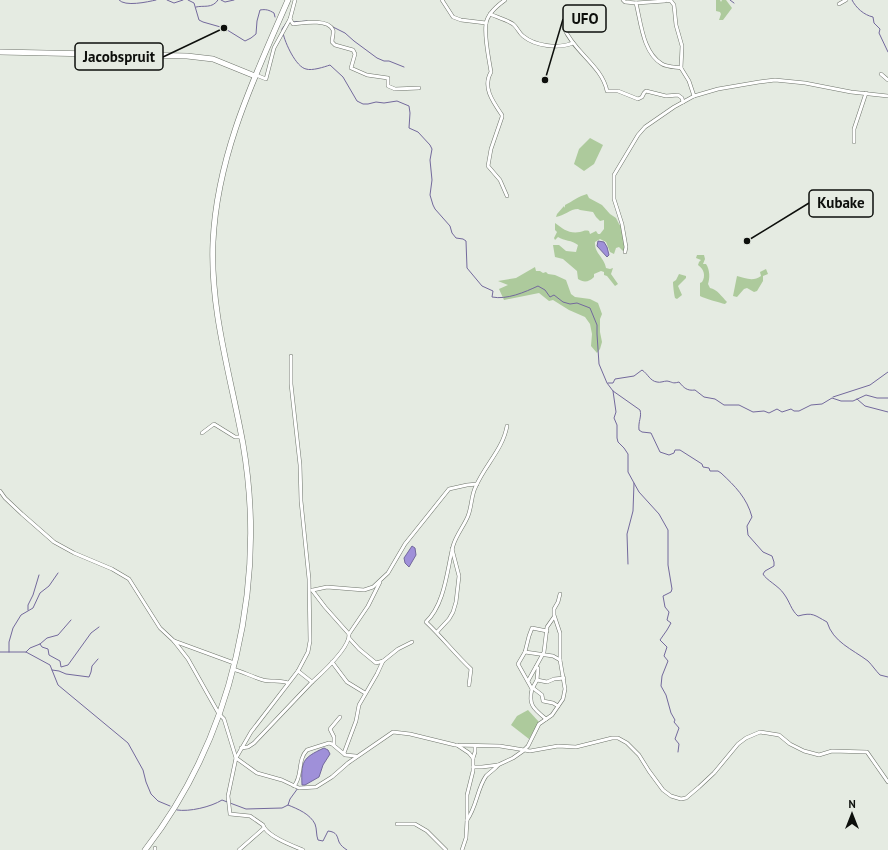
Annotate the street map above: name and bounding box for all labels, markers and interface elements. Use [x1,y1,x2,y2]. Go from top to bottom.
callout: UFO [563,5,606,32]
text: UFO [571,9,599,28]
callout: Jacobspruit [75,43,163,70]
text: Jacobspruit [82,47,156,66]
callout: Kubake [809,190,873,217]
text: Kubake [817,193,865,212]
north arrow [832,794,872,834]
text: N [848,797,856,811]

